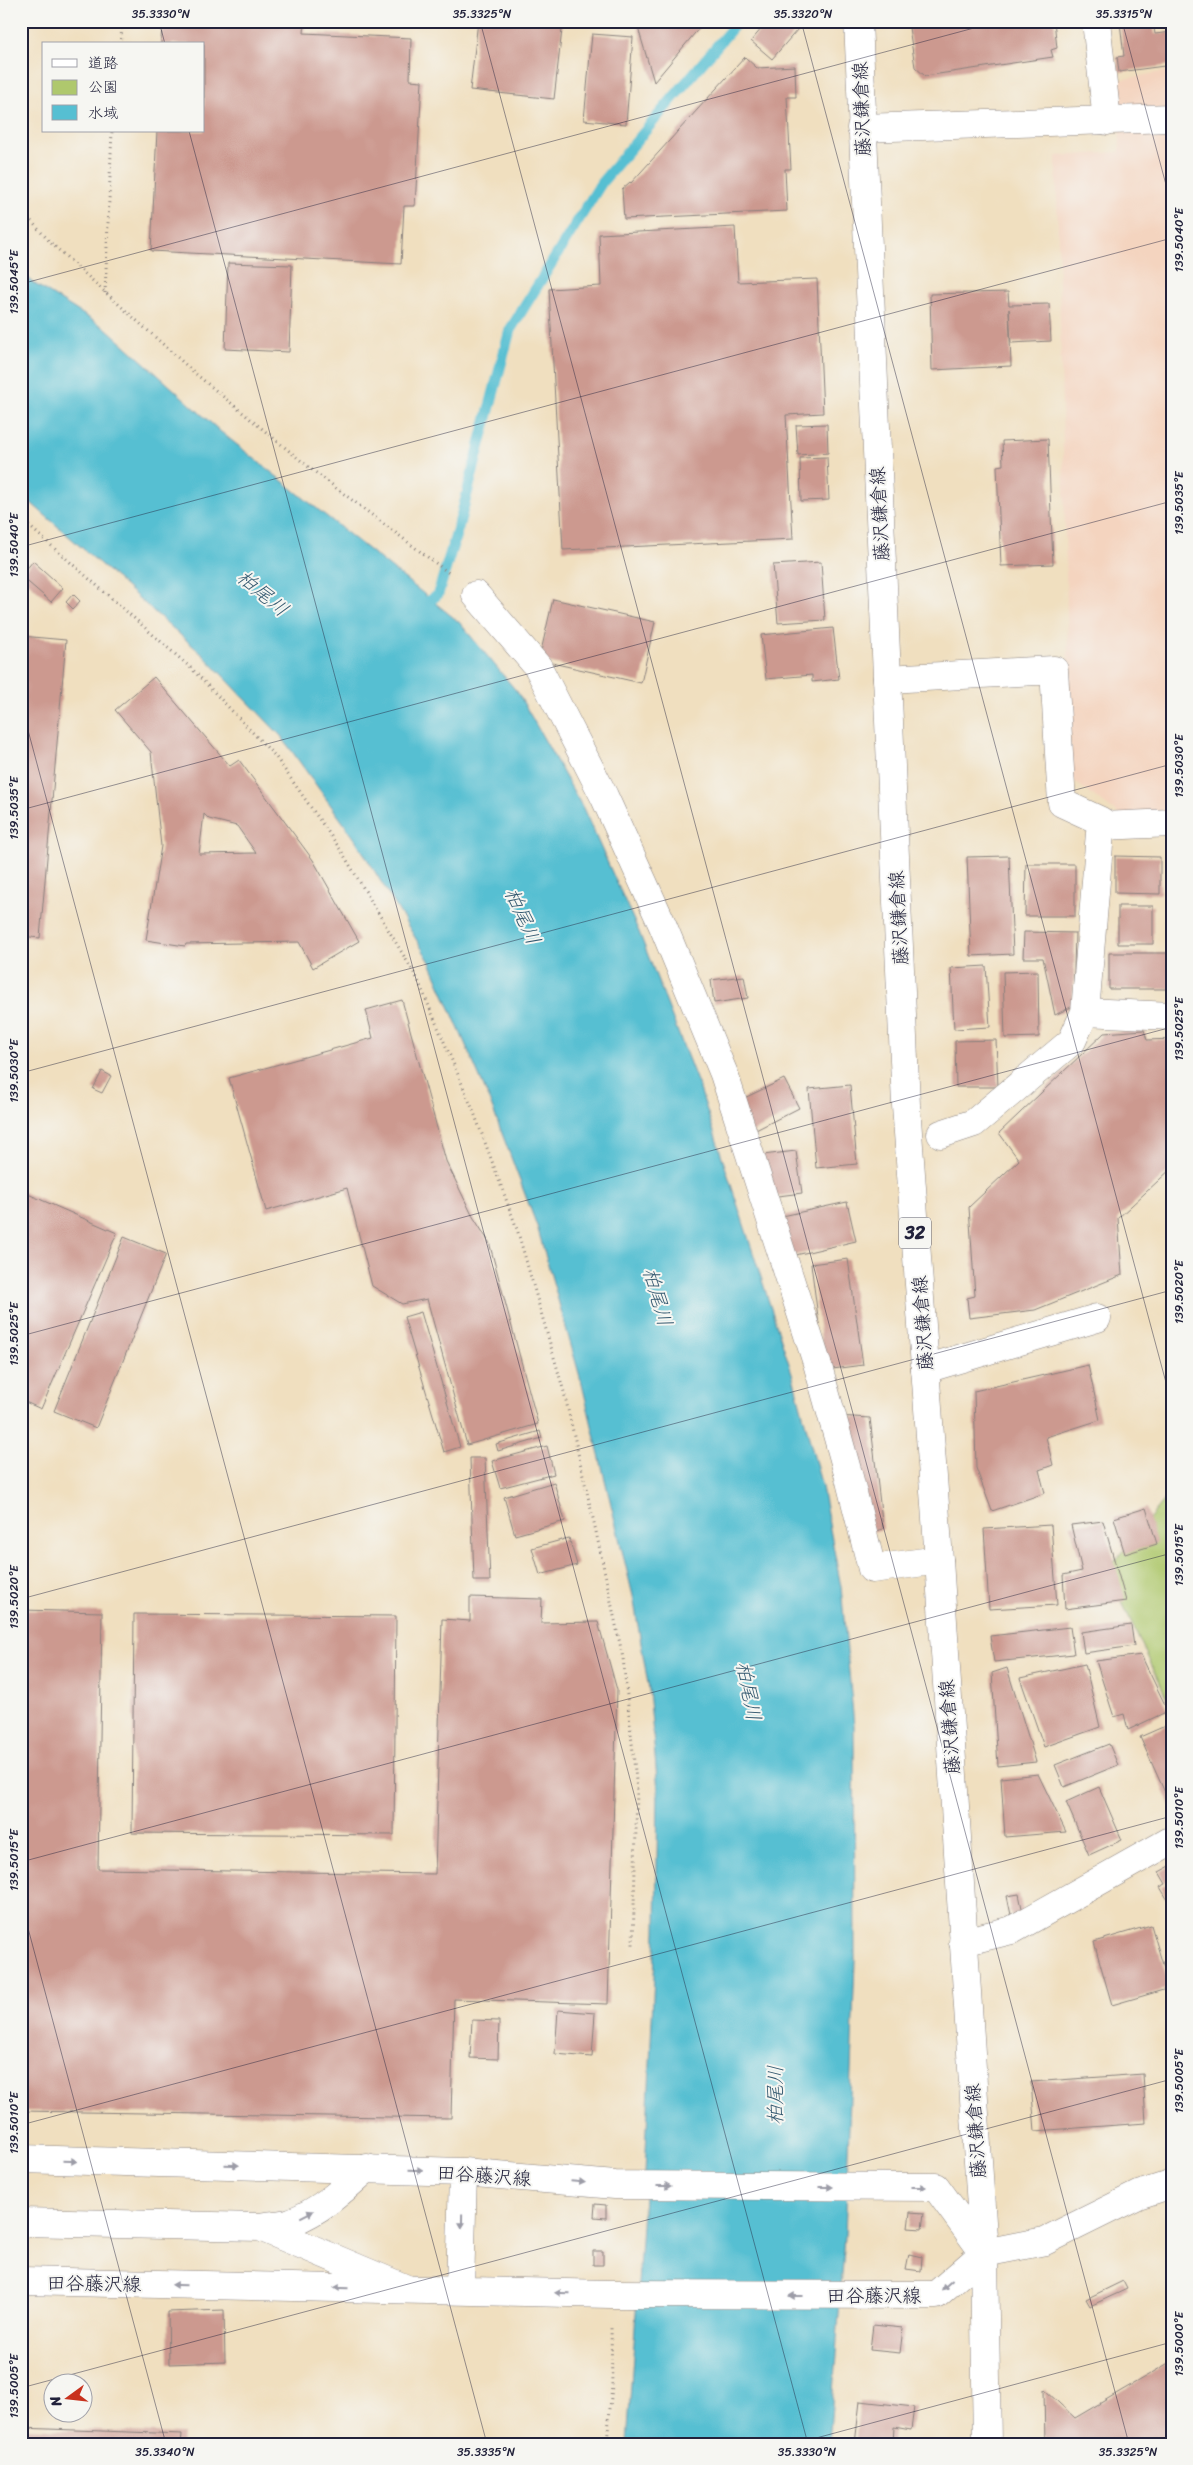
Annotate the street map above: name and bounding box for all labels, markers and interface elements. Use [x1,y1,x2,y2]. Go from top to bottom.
text: 35.3330°N [132,3,191,25]
text: 35.3325°N [453,3,512,25]
text: 35.3320°N [774,3,833,25]
text: 35.3315°N [1096,3,1153,25]
legend [42,42,205,132]
text: 道路 [88,50,118,76]
street label: 藤沢鎌倉線 [843,61,880,157]
text: 公園 [88,74,118,100]
text: 水域 [88,100,118,126]
text: 139.5040°E [1168,206,1190,272]
text: 139.5045°E [3,249,25,314]
street label: 藤沢鎌倉線 [861,466,898,562]
text: 139.5035°E [1168,470,1190,535]
text: 139.5040°E [3,511,25,577]
water label: 柏尾川 [228,561,297,626]
text: 139.5030°E [1168,733,1190,798]
text: 139.5035°E [3,775,25,840]
street label: 藤沢鎌倉線 [880,870,917,966]
water label: 柏尾川 [494,882,551,951]
text: 139.5025°E [1168,996,1190,1061]
text: 139.5030°E [3,1038,25,1103]
road number: 32 [899,1218,931,1248]
text: 139.5020°E [1168,1259,1190,1324]
water label: 柏尾川 [632,1263,683,1331]
street label: 藤沢鎌倉線 [903,1274,942,1372]
text: 139.5025°E [3,1301,25,1366]
text: 139.5015°E [1168,1523,1190,1586]
text: 139.5020°E [3,1564,25,1629]
water label: 柏尾川 [726,1658,771,1724]
street label: 藤沢鎌倉線 [930,1678,969,1776]
text: 139.5010°E [1168,1786,1190,1849]
text: 139.5015°E [3,1828,25,1891]
text: 139.5005°E [1168,2047,1190,2113]
water label: 柏尾川 [758,2065,793,2125]
street label: 藤沢鎌倉線 [956,2082,995,2180]
text: 139.5010°E [3,2091,25,2154]
street label: 田谷藤沢線 [435,2156,533,2195]
one-way arrow [62,2157,78,2165]
one-way arrow [225,2161,241,2169]
one-way arrow [408,2166,424,2174]
one-way arrow [570,2178,586,2186]
one-way arrow [656,2182,672,2190]
one-way arrow [819,2183,835,2191]
one-way arrow [911,2183,927,2191]
one-way arrow [300,2210,314,2218]
one-way arrow [458,2213,466,2229]
street label: 田谷藤沢線 [46,2266,142,2301]
street label: 田谷藤沢線 [826,2279,922,2312]
one-way arrow [942,2279,954,2291]
one-way arrow [170,2280,186,2288]
one-way arrow [333,2284,349,2292]
one-way arrow [553,2289,569,2297]
one-way arrow [787,2292,803,2300]
text: 139.5000°E [1168,2310,1190,2376]
text: 139.5005°E [3,2352,25,2418]
north arrow [42,2372,92,2422]
text: N [43,2393,70,2410]
text: 35.3340°N [135,2441,195,2463]
text: 35.3335°N [457,2441,516,2463]
text: 35.3330°N [778,2441,837,2463]
text: 35.3325°N [1099,2441,1158,2463]

